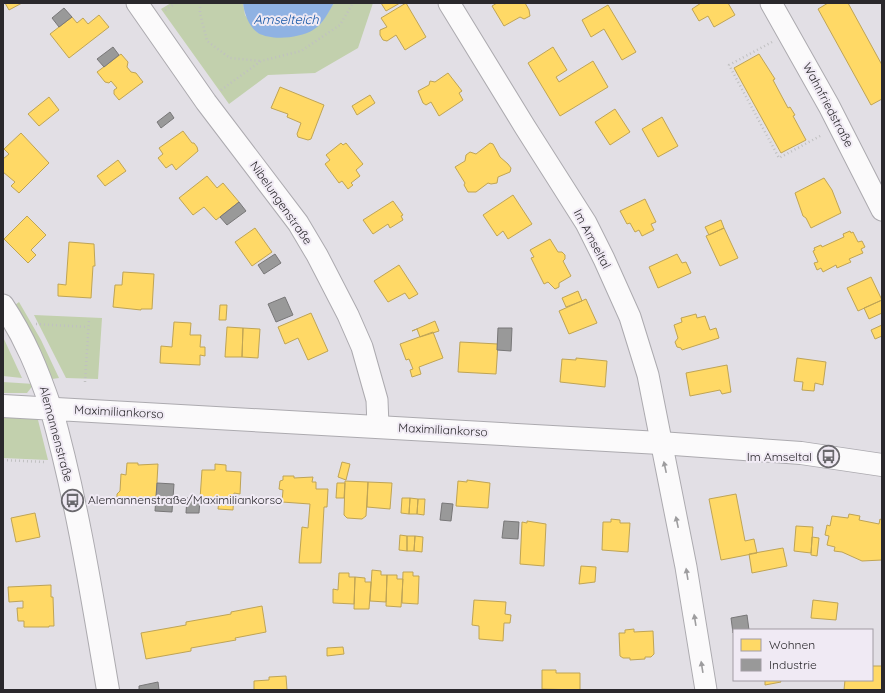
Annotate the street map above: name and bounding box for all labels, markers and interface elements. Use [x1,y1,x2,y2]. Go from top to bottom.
water label: Amselteich [253,11,319,27]
street label: Wahnfriedstraße [800,60,857,150]
street label: Nibelungenstraße [247,158,316,247]
street label: Im Amseltal [571,206,614,271]
street label: Alemannenstraße [36,384,77,484]
street label: Maximiliankorso [74,402,164,421]
street label: Maximiliankorso [398,420,488,439]
bus stop icon: Im Amseltal [815,444,841,470]
place label: Im Amseltal [747,449,812,464]
one-way arrow [662,461,668,474]
bus stop icon: Alemannenstraße/Maximiliankorso [59,487,85,513]
place label: Alemannenstraße/Maximiliankorso [88,492,282,507]
one-way arrow [673,515,679,528]
one-way arrow [684,568,690,580]
one-way arrow [692,614,698,626]
legend [733,629,873,681]
text: Wohnen [769,637,815,652]
text: Industrie [769,657,817,672]
one-way arrow [699,661,705,673]

